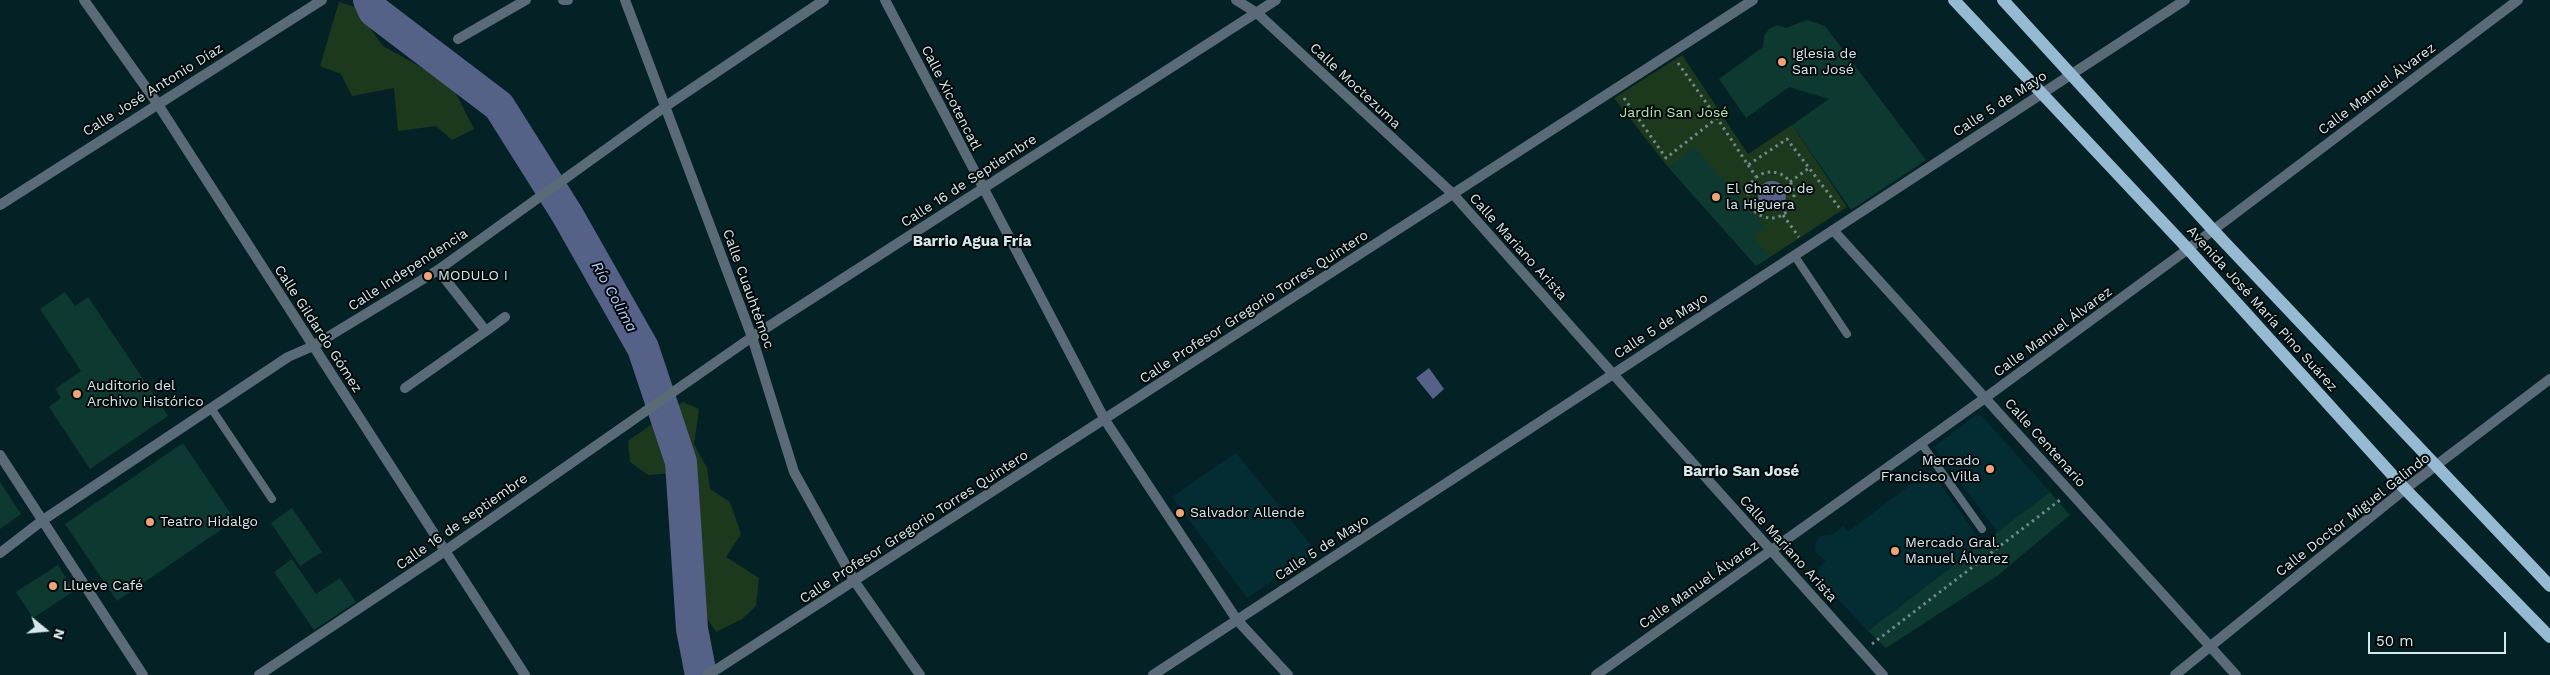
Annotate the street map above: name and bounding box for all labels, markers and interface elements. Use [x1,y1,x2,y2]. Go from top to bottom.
street label: Calle Moctezuma [1306,39,1404,133]
street label: Calle Manuel Álvarez [2315,39,2439,139]
street label: Calle José Antonio Díaz [80,40,226,140]
street label: Calle Xicotencatl [917,43,985,153]
place label: Iglesia de San José [1792,46,1856,78]
marker: Iglesia de San José [1776,56,1788,68]
street label: Calle 5 de Mayo [1950,67,2050,141]
park label: Jardín San José [1620,105,1728,121]
street label: Calle 16 de Septiembre [898,131,1040,231]
place label: El Charco de la Higuera [1726,181,1814,213]
street label: Calle Mariano Arista [1466,190,1570,304]
marker: El Charco de la Higuera [1710,191,1722,203]
street label: Avenida José María Pino Suárez [2183,223,2341,395]
street label: Calle Independencia [345,225,471,315]
street label: Calle Cuauhtémoc [719,227,777,351]
street label: Calle Profesor Gregorio Torres Quintero [1137,227,1371,387]
district label: Barrio Agua Fría [913,233,1031,251]
water label: Río Colima [587,259,641,335]
street label: Calle Gildardo Gómez [270,262,366,396]
place label: MODULO I [438,268,508,284]
marker: MODULO I [422,270,434,282]
street label: Calle Manuel Álvarez [1990,283,2116,381]
street label: Calle 5 de Mayo [1611,289,1711,363]
place label: Auditorio del Archivo Histórico [87,378,204,411]
marker: Auditorio del Archivo Histórico [71,388,83,400]
street label: Calle Centenario [2001,395,2089,491]
street label: Calle Profesor Gregorio Torres Quintero [797,447,1031,607]
street label: Calle Doctor Miguel Galindo [2273,450,2433,580]
place label: Mercado Francisco Villa [1881,453,1980,486]
district label: Barrio San José [1683,463,1799,481]
marker: Mercado Francisco Villa [1984,463,1996,475]
street label: Calle 16 de septiembre [393,470,531,574]
street label: Calle Mariano Arista [1736,492,1840,606]
place label: Salvador Allende [1190,505,1305,521]
marker: Salvador Allende [1174,507,1186,519]
street label: Calle 5 de Mayo [1272,511,1372,585]
place label: Teatro Hidalgo [160,514,258,530]
marker: Teatro Hidalgo [144,516,156,528]
place label: Mercado Gral. Manuel Álvarez [1905,535,2009,568]
street label: Calle Manuel Álvarez [1636,537,1762,633]
marker: Mercado Gral. Manuel Álvarez [1889,545,1901,557]
place label: Llueve Café [63,578,143,594]
marker: Llueve Café [47,580,59,592]
north arrow [20,605,70,655]
scale bar [2370,622,2508,654]
text: N [50,627,69,642]
text: 50 m [2376,632,2413,650]

